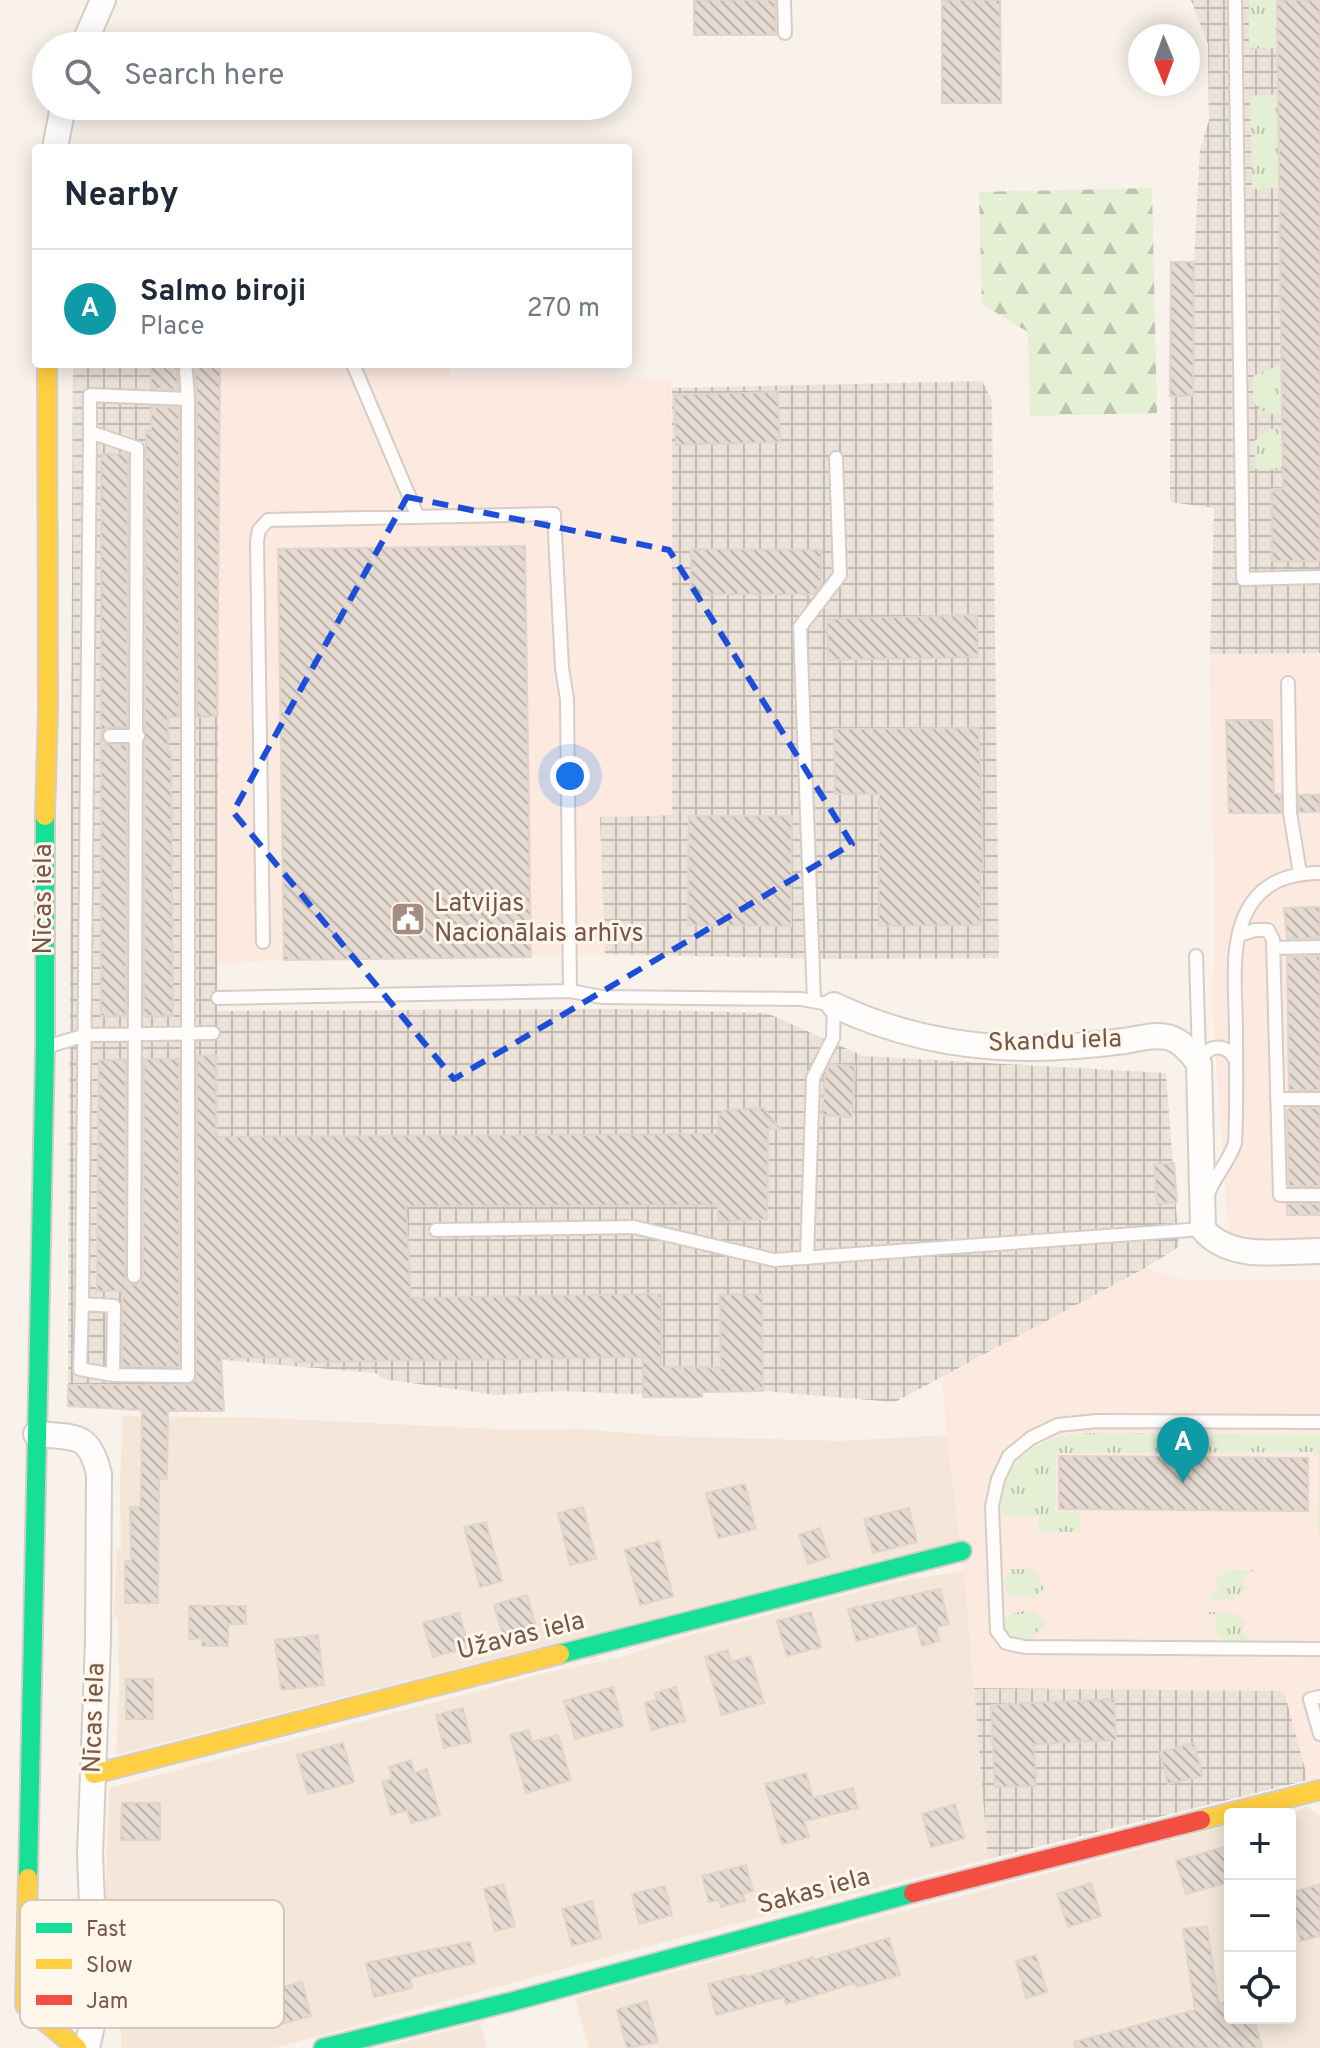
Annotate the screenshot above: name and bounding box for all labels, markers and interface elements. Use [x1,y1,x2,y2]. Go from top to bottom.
north arrow [1128,24,1200,96]
search box [32,32,632,120]
icon: search [60,54,104,98]
text: Search here [124,58,284,95]
text: Nearby [64,175,179,218]
text: Salmo biroji [140,274,306,311]
text: A [81,293,99,326]
text: 270 m [527,293,600,326]
text: Place [140,311,204,344]
your location [550,756,590,796]
street label: Nīcas iela [28,844,61,954]
place label: Latvijas Nacionālais arhīvs [434,888,644,951]
public building icon: Latvijas Nacionālais arhīvs [389,900,427,938]
street label: Skandu iela [987,1023,1123,1061]
pin: A [1157,1417,1209,1483]
street label: Užavas iela [454,1605,588,1669]
street label: Nīcas iela [77,1662,113,1774]
map controls [1224,1808,1296,2024]
button: + [1224,1808,1296,1880]
street label: Sakas iela [754,1861,874,1923]
button: − [1224,1880,1296,1952]
legend [20,1900,284,2028]
text: Fast [86,1917,127,1944]
button: locate [1224,1952,1296,2024]
text: Slow [86,1953,133,1980]
text: Jam [86,1989,129,2016]

